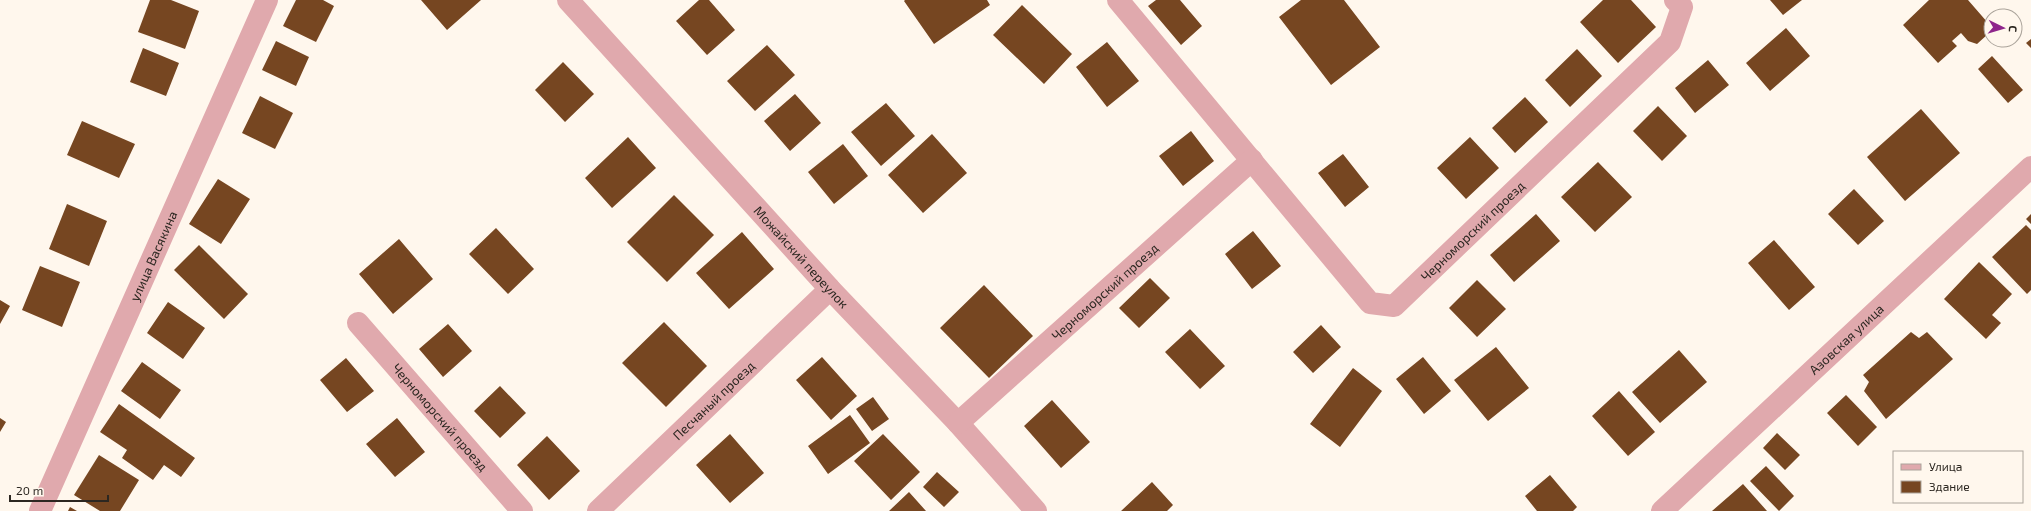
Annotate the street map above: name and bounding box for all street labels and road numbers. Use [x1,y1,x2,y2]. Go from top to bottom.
street label: Черноморский проезд [1417,177,1528,284]
street label: Можайский переулок [751,203,852,311]
street label: улица Васякина [126,208,180,304]
street label: Черноморский проезд [1048,240,1162,343]
street label: Азовская улица [1806,301,1887,378]
street label: Песчаный проезд [669,357,758,443]
street label: Черноморский проезд [389,360,492,475]

